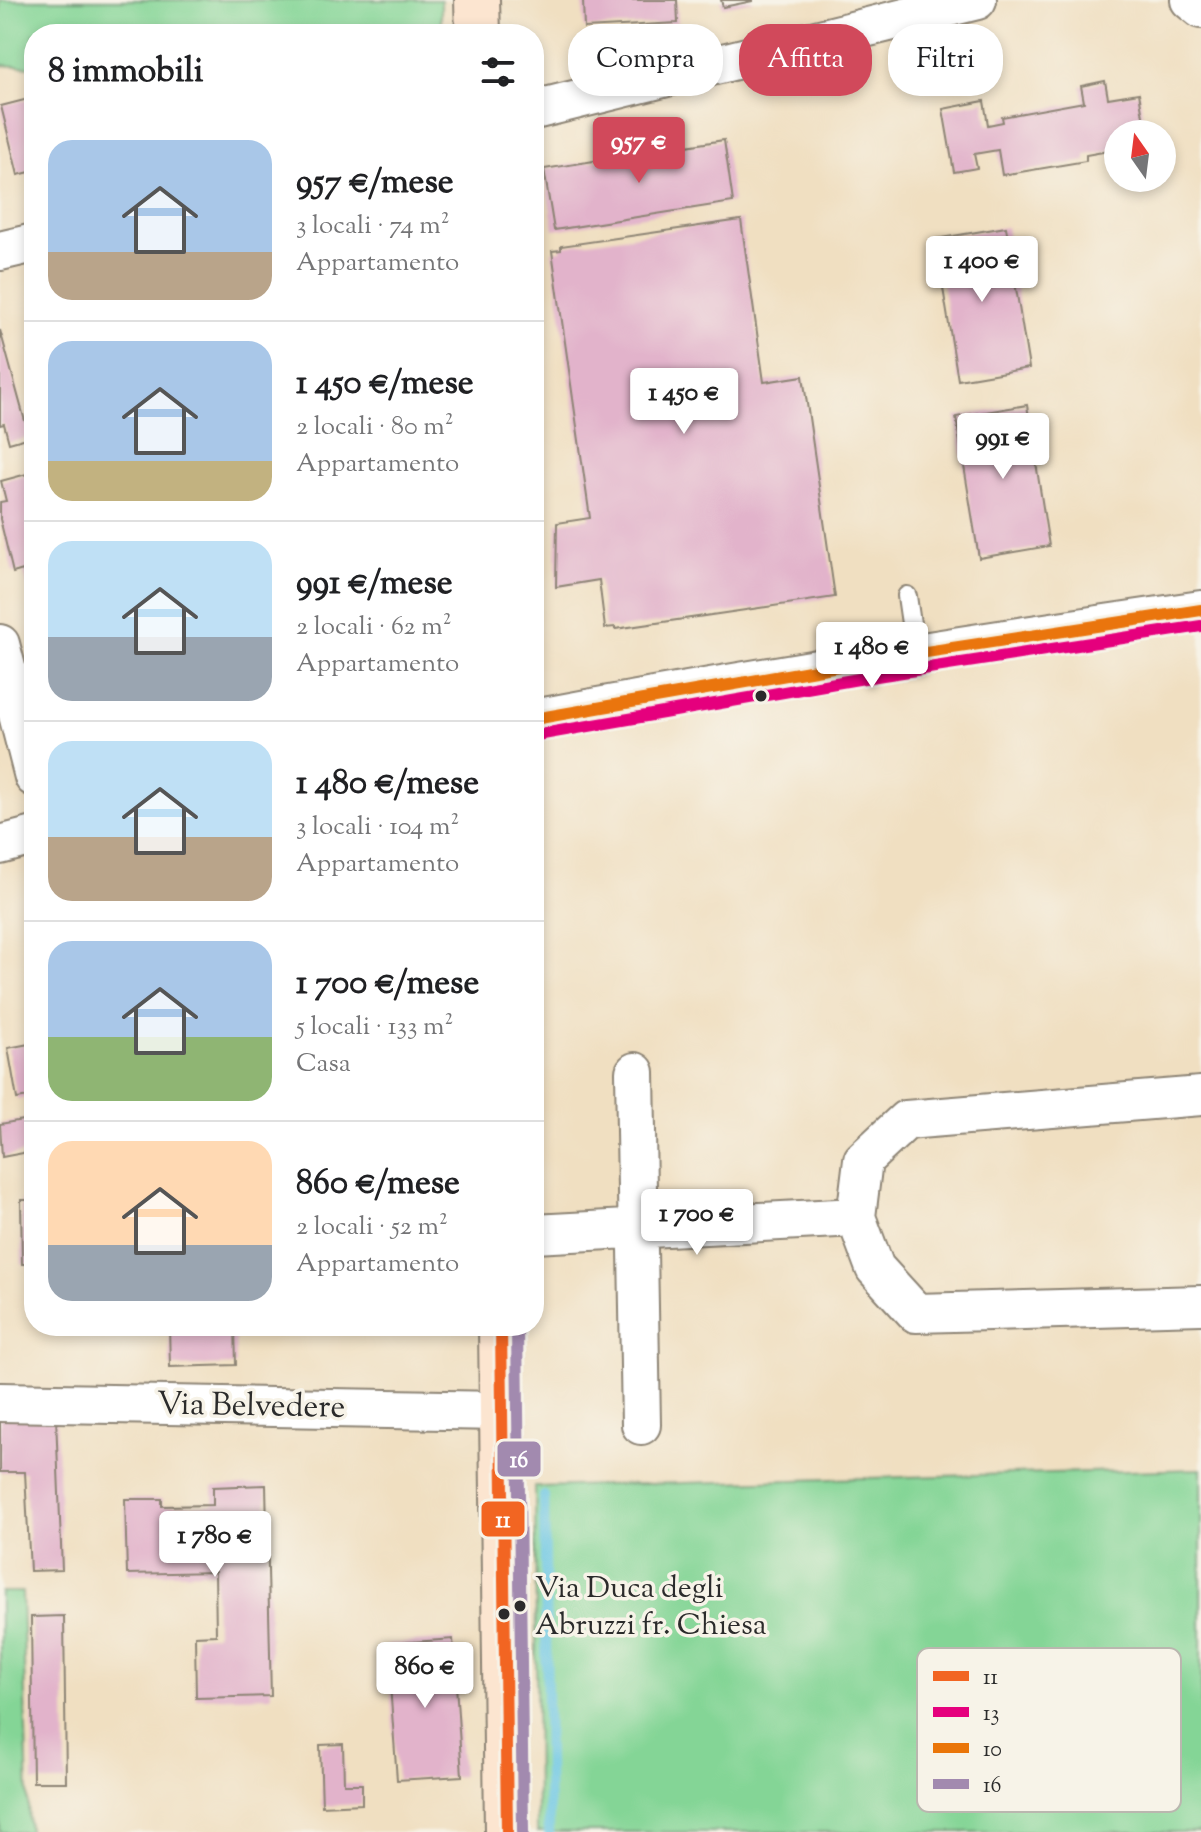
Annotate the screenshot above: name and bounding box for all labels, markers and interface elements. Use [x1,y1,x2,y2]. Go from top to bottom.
chip: Compra [568,24,723,96]
chip: Affitta [739,24,872,96]
chip: Filtri [888,24,1003,96]
text: 8 immobili [48,48,203,97]
icon: filters [476,50,520,94]
pin: 957 € [583,117,695,185]
north arrow [1104,120,1176,192]
map controls [1104,120,1176,192]
text: 957 € [611,124,667,161]
text: 957 €/mese [296,159,454,208]
icon: home [112,172,208,268]
text: 3 locali · 74 m² [296,208,449,245]
pin: 1 400 € [908,236,1056,304]
text: 1 400 € [944,243,1020,280]
text: Appartamento [296,245,459,282]
text: 1 450 €/mese [296,360,474,409]
pin: 1 450 € [610,368,758,436]
icon: home [112,373,208,469]
text: 1 450 € [648,375,720,412]
text: 2 locali · 80 m² [296,409,453,446]
pin: 991 € [947,413,1059,481]
text: 991 € [975,420,1031,457]
text: Appartamento [296,446,459,483]
text: 991 €/mese [296,560,453,609]
icon: home [112,573,208,669]
text: 2 locali · 62 m² [296,609,452,646]
pin: 1 480 € [798,622,946,690]
text: 1 480 € [834,629,910,666]
text: Appartamento [296,646,459,683]
unlabelled marker [753,688,769,704]
text: 1 480 €/mese [296,760,479,809]
icon: home [112,773,208,869]
text: 3 locali · 104 m² [296,809,459,846]
text: Appartamento [296,846,459,883]
text: 1 700 €/mese [296,960,479,1009]
icon: home [112,973,208,1069]
text: 5 locali · 133 m² [296,1009,453,1046]
text: Casa [296,1046,351,1083]
text: 860 €/mese [296,1160,460,1209]
icon: home [112,1173,208,1269]
pin: 1 700 € [623,1189,771,1257]
text: 1 700 € [659,1196,735,1233]
text: 2 locali · 52 m² [296,1209,448,1246]
text: Appartamento [296,1246,459,1283]
street label: Via Belvedere [156,1382,346,1432]
line badge: 16 [496,1440,542,1478]
text: 16 [510,1446,528,1478]
line badge: 11 [480,1500,526,1538]
text: 11 [496,1506,511,1538]
pin: 1 780 € [141,1511,289,1579]
text: 1 780 € [177,1518,253,1555]
place label: Via Duca degli Abruzzi fr. Chiesa [535,1568,767,1648]
marker: Via Duca degli Abruzzi fr. Chiesa [512,1598,528,1614]
unlabelled marker [496,1606,512,1622]
pin: 860 € [369,1642,481,1710]
legend [917,1648,1181,1812]
text: 860 € [394,1649,456,1686]
text: 11 [983,1663,998,1695]
text: 13 [983,1699,999,1731]
text: 10 [983,1735,1002,1767]
text: 16 [983,1771,1001,1803]

